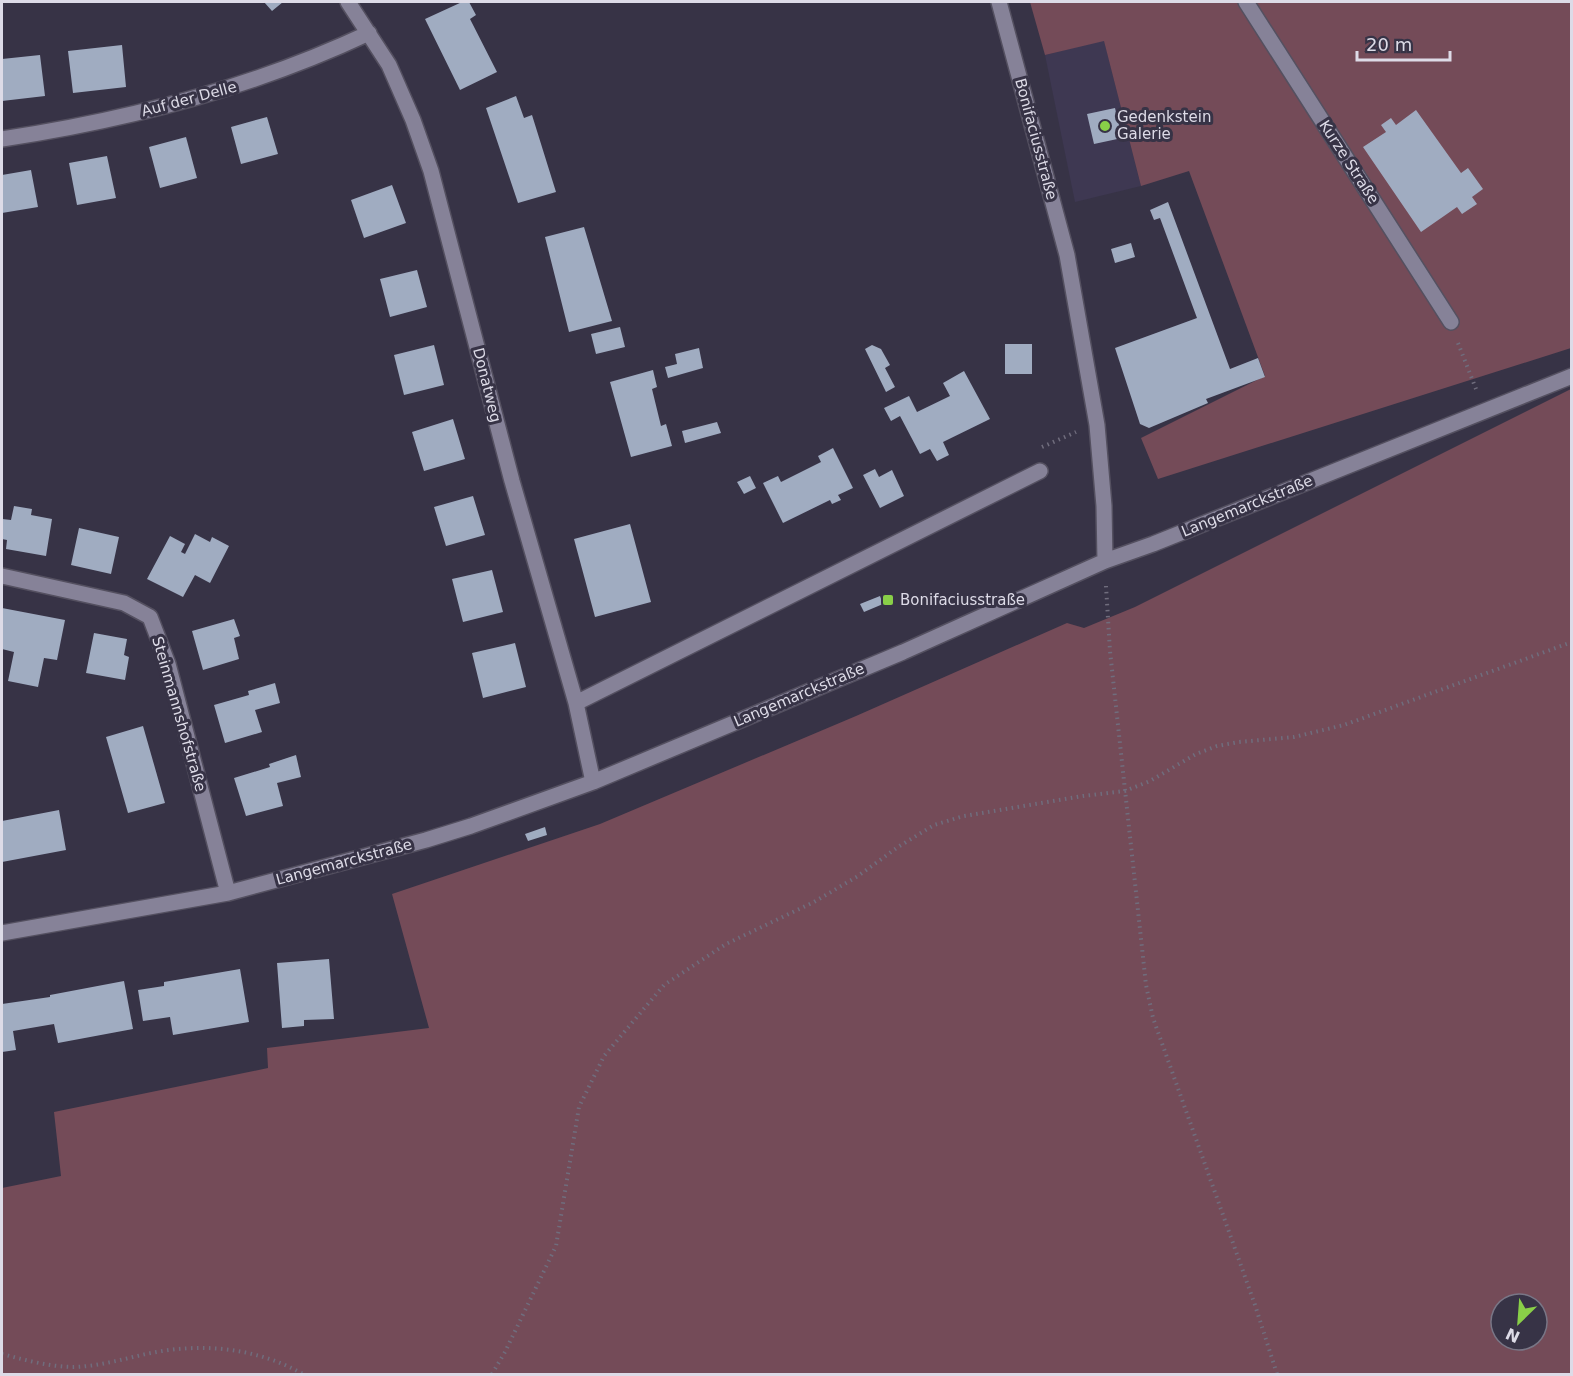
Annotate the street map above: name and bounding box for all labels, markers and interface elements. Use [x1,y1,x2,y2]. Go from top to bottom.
scale bar [1357,24,1450,62]
text: 20 m [1366,34,1412,55]
street label: Bonifaciusstraße [1011,76,1061,202]
street label: Auf der Delle [139,78,239,120]
place label: Gedenkstein Galerie [1117,108,1211,143]
street label: Kurze Straße [1315,117,1383,207]
marker: Gedenkstein Galerie [1098,119,1112,133]
street label: Donatweg [469,346,505,424]
street label: Langemarckstraße [1179,471,1315,541]
place label: Bonifaciusstraße [900,591,1025,609]
marker: Bonifaciusstraße [881,593,895,607]
street label: Steinmannshofstraße [148,634,210,794]
street label: Langemarckstraße [731,659,867,731]
street label: Langemarckstraße [274,835,414,889]
north arrow [1489,1292,1549,1352]
text: N [1503,1324,1523,1347]

